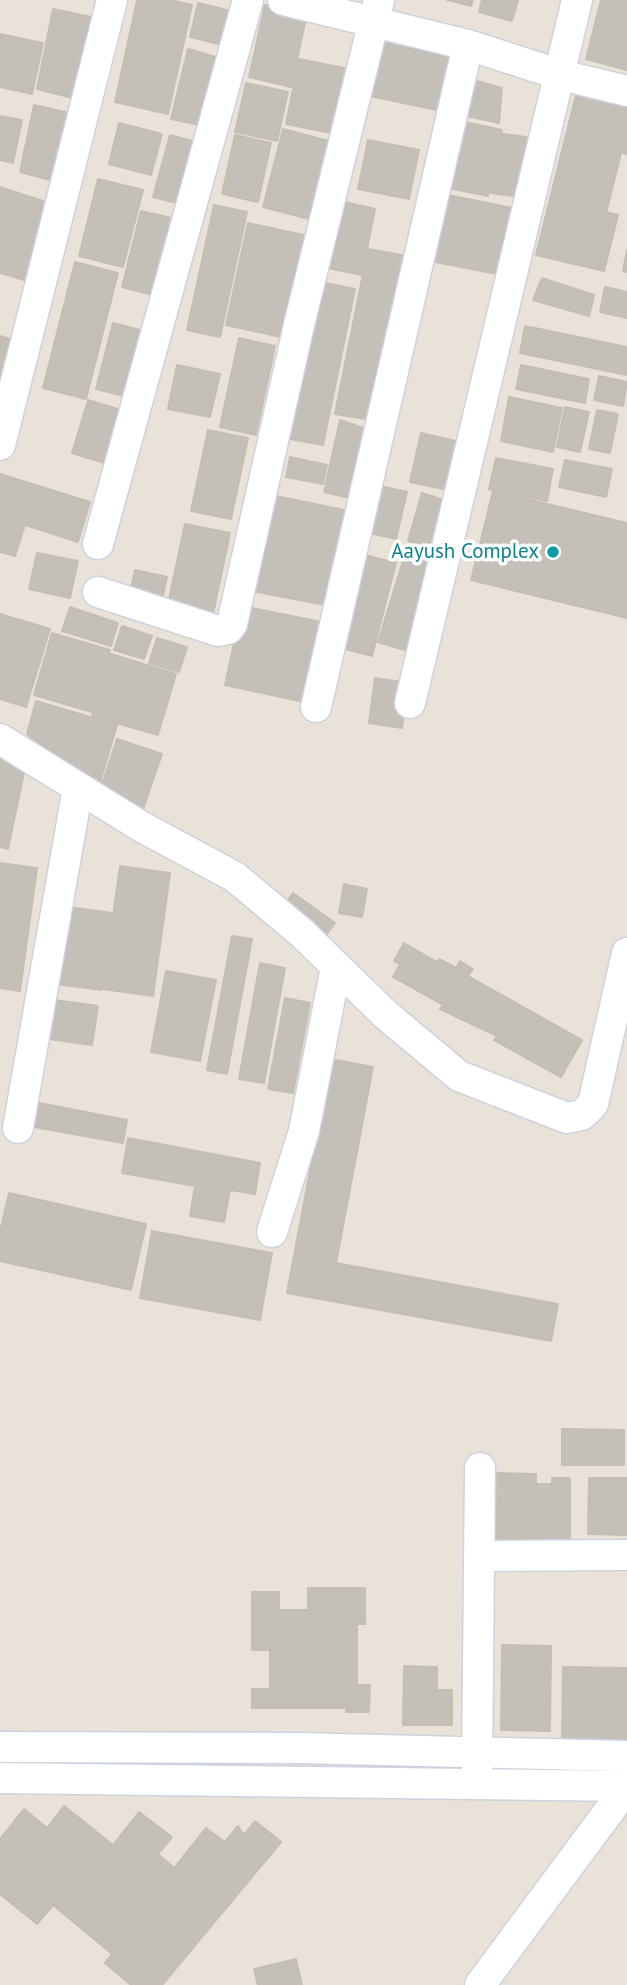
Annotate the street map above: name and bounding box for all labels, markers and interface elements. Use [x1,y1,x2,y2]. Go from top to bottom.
place label: Aayush Complex [391,539,539,565]
marker: Aayush Complex [545,544,561,560]

